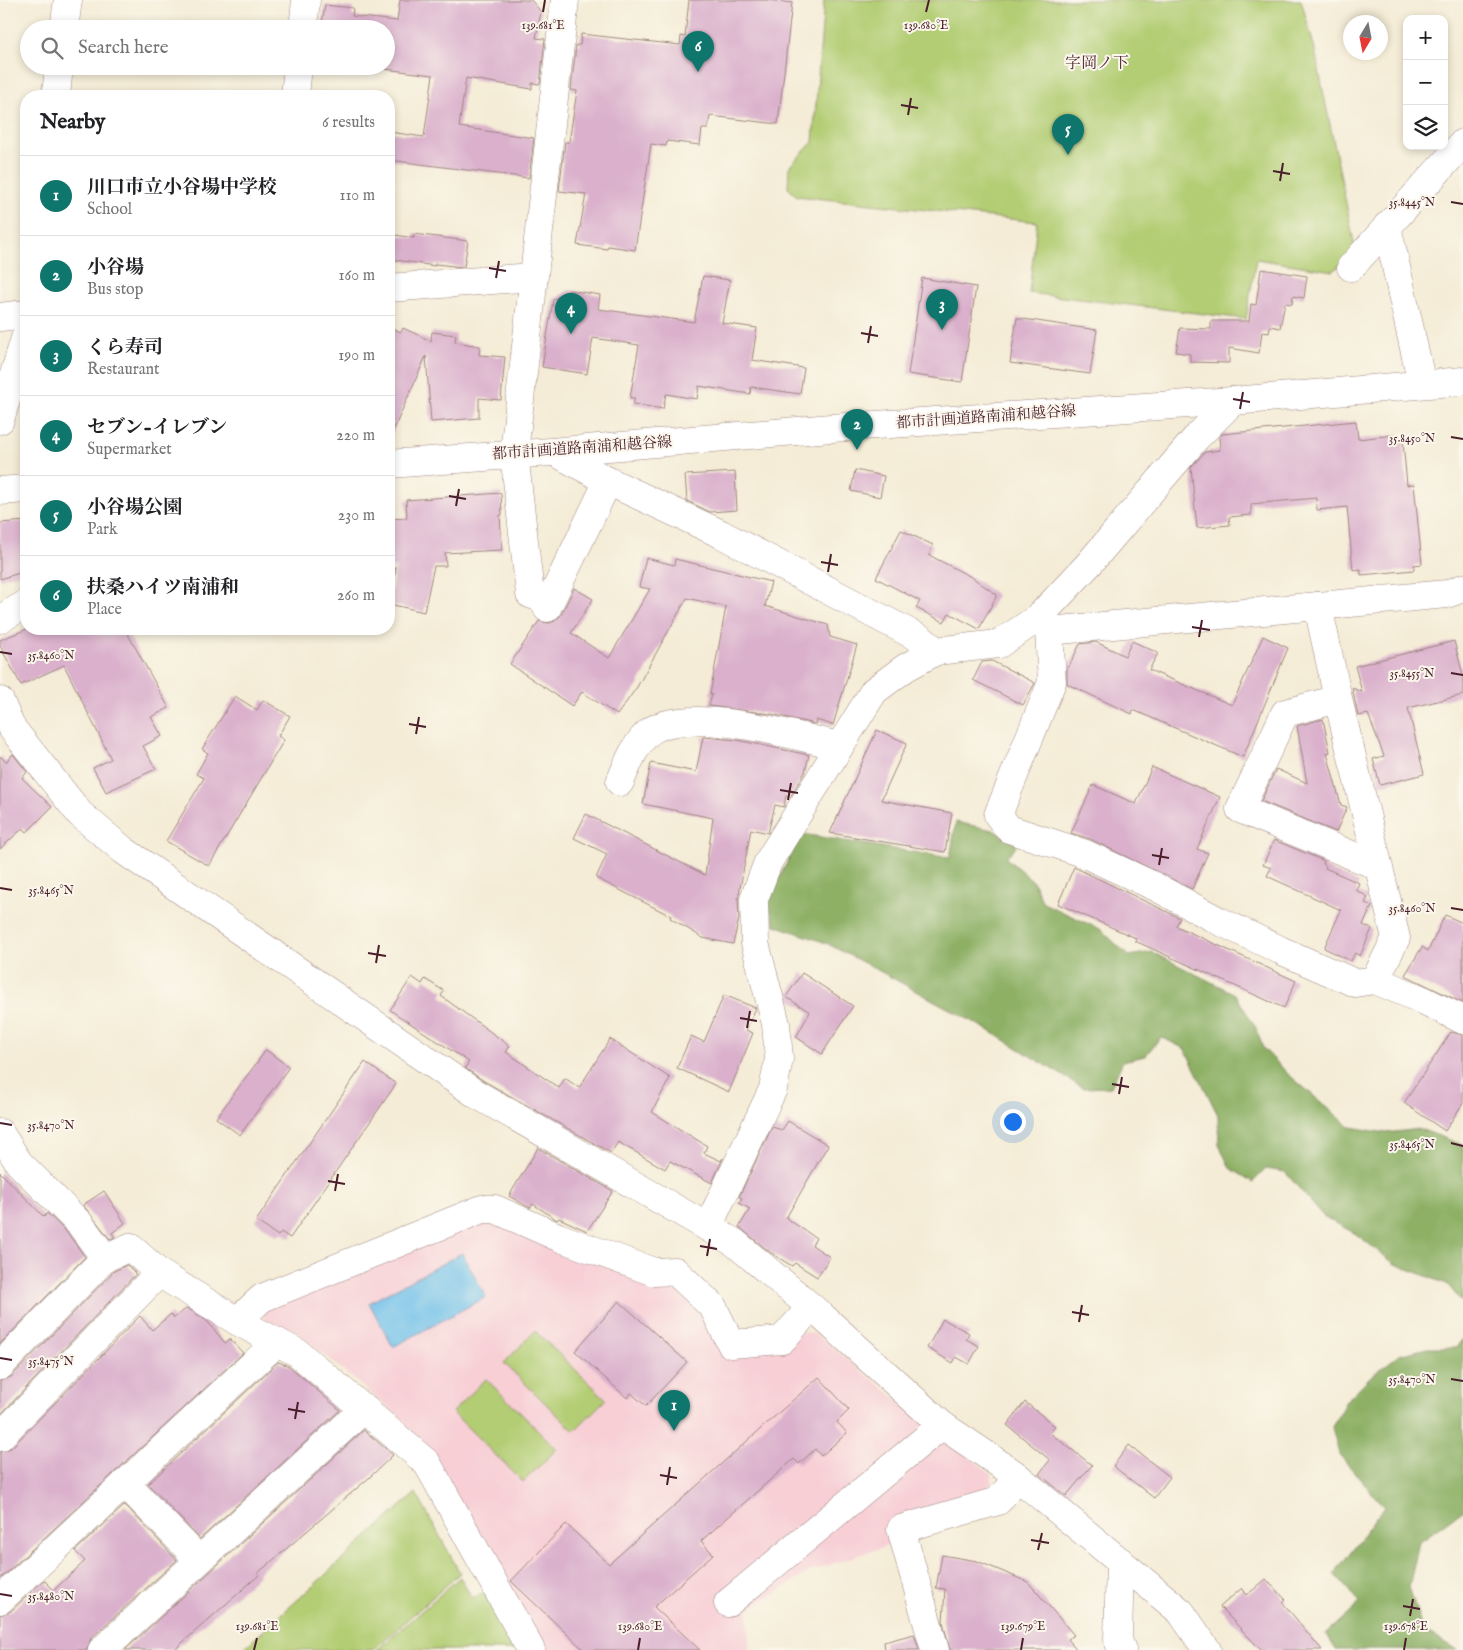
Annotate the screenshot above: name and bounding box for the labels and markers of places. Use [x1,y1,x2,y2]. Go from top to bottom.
pin: 6 [682,31,714,72]
pin: 5 [1052,114,1084,155]
pin: 3 [926,289,958,330]
pin: 4 [555,293,587,334]
pin: 2 [841,409,873,450]
pin: 1 [658,1390,690,1431]

